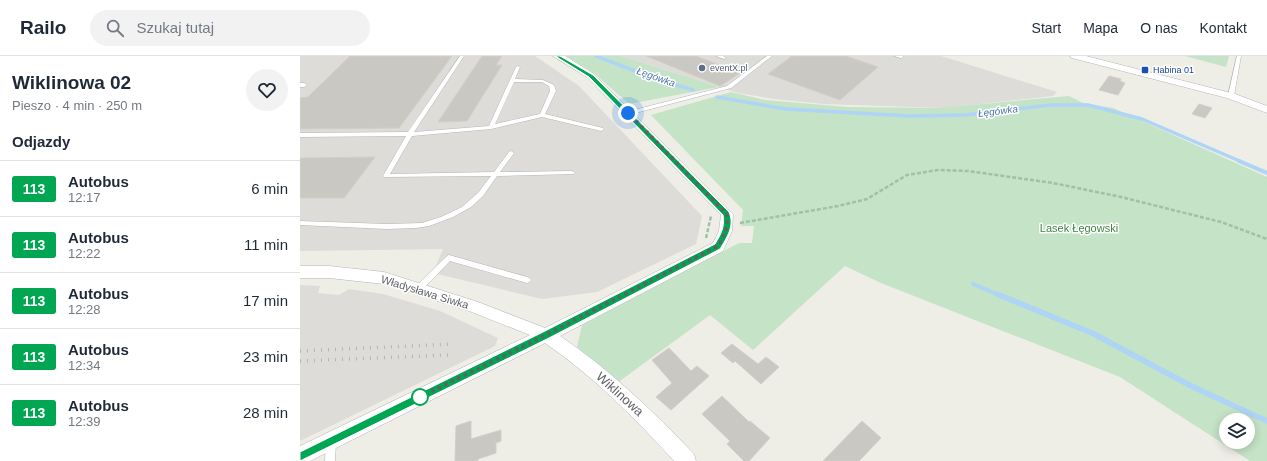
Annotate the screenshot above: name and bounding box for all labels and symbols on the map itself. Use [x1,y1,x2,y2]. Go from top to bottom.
marker: eventX.pl [697,63,707,73]
place label: eventX.pl [710,63,748,73]
water label: Łęgówka [635,65,677,89]
marker: Habina 01 [1140,65,1150,75]
place label: Habina 01 [1153,65,1194,75]
your location [618,103,638,123]
water label: Łęgówka [977,103,1019,119]
park label: Lasek Łęgowski [1040,222,1118,234]
street label: Władysława Siwka [380,273,471,311]
street label: Wiklinowa [593,369,647,420]
unlabelled marker [411,388,429,406]

